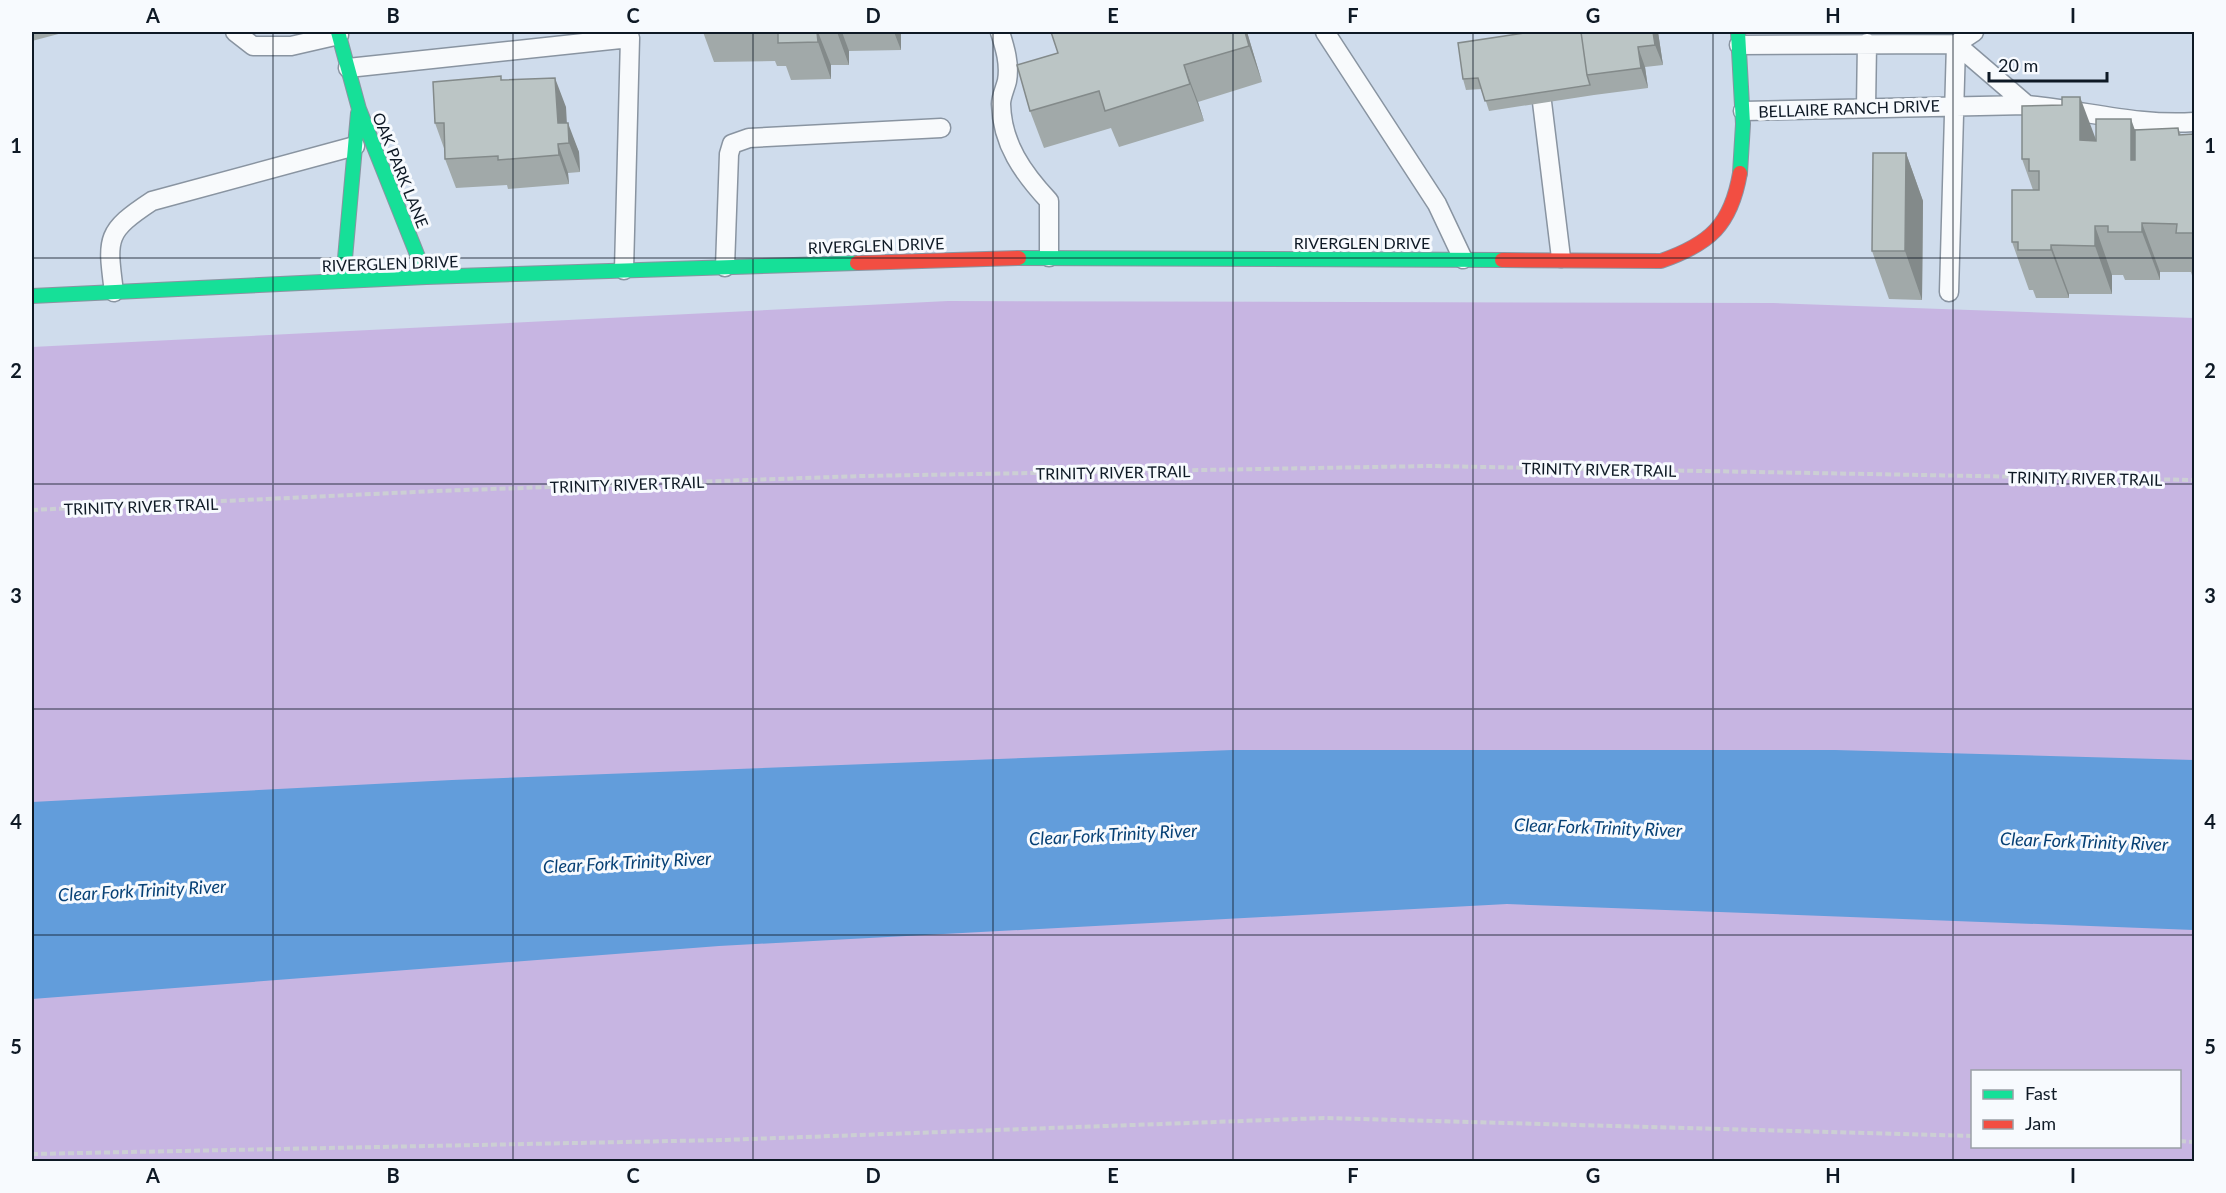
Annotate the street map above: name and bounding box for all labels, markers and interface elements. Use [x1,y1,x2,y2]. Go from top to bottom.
text: A [145,3,160,27]
text: B [386,3,400,27]
text: C [626,3,640,27]
text: D [865,3,881,27]
text: E [1107,3,1119,27]
text: F [1347,3,1359,27]
text: G [1586,3,1600,27]
text: H [1825,3,1841,27]
text: I [2070,3,2076,27]
scale bar [1989,45,2108,83]
text: 20 m [1998,54,2038,76]
street label: BELLAIRE RANCH DRIVE [1758,95,1940,121]
street label: OAK PARK LANE [369,109,433,231]
text: 1 [10,133,22,157]
text: 1 [2204,133,2216,157]
street label: RIVERGLEN DRIVE [807,233,945,257]
street label: RIVERGLEN DRIVE [1294,233,1430,252]
street label: RIVERGLEN DRIVE [321,251,459,275]
text: 2 [10,358,22,382]
text: 2 [2204,358,2216,382]
street label: TRINITY RIVER TRAIL [1521,458,1677,480]
street label: TRINITY RIVER TRAIL [1035,461,1191,483]
street label: TRINITY RIVER TRAIL [2007,467,2163,489]
street label: TRINITY RIVER TRAIL [549,472,705,496]
street label: TRINITY RIVER TRAIL [63,494,219,518]
text: 3 [10,583,22,607]
text: 3 [2204,583,2216,607]
text: 4 [10,809,22,833]
text: 4 [2204,809,2216,833]
water label: Clear Fork Trinity River [1514,813,1683,841]
water label: Clear Fork Trinity River [1028,819,1198,849]
water label: Clear Fork Trinity River [2000,827,2169,855]
water label: Clear Fork Trinity River [542,847,712,877]
water label: Clear Fork Trinity River [57,875,227,905]
text: 5 [10,1034,22,1058]
text: 5 [2204,1034,2216,1058]
legend [1971,1070,2181,1148]
text: Fast [2025,1082,2058,1104]
text: Jam [2025,1112,2056,1134]
text: A [145,1163,160,1187]
text: B [386,1163,400,1187]
text: C [626,1163,640,1187]
text: D [865,1163,881,1187]
text: E [1107,1163,1119,1187]
text: F [1347,1163,1359,1187]
text: G [1586,1163,1600,1187]
text: H [1825,1163,1841,1187]
text: I [2070,1163,2076,1187]

